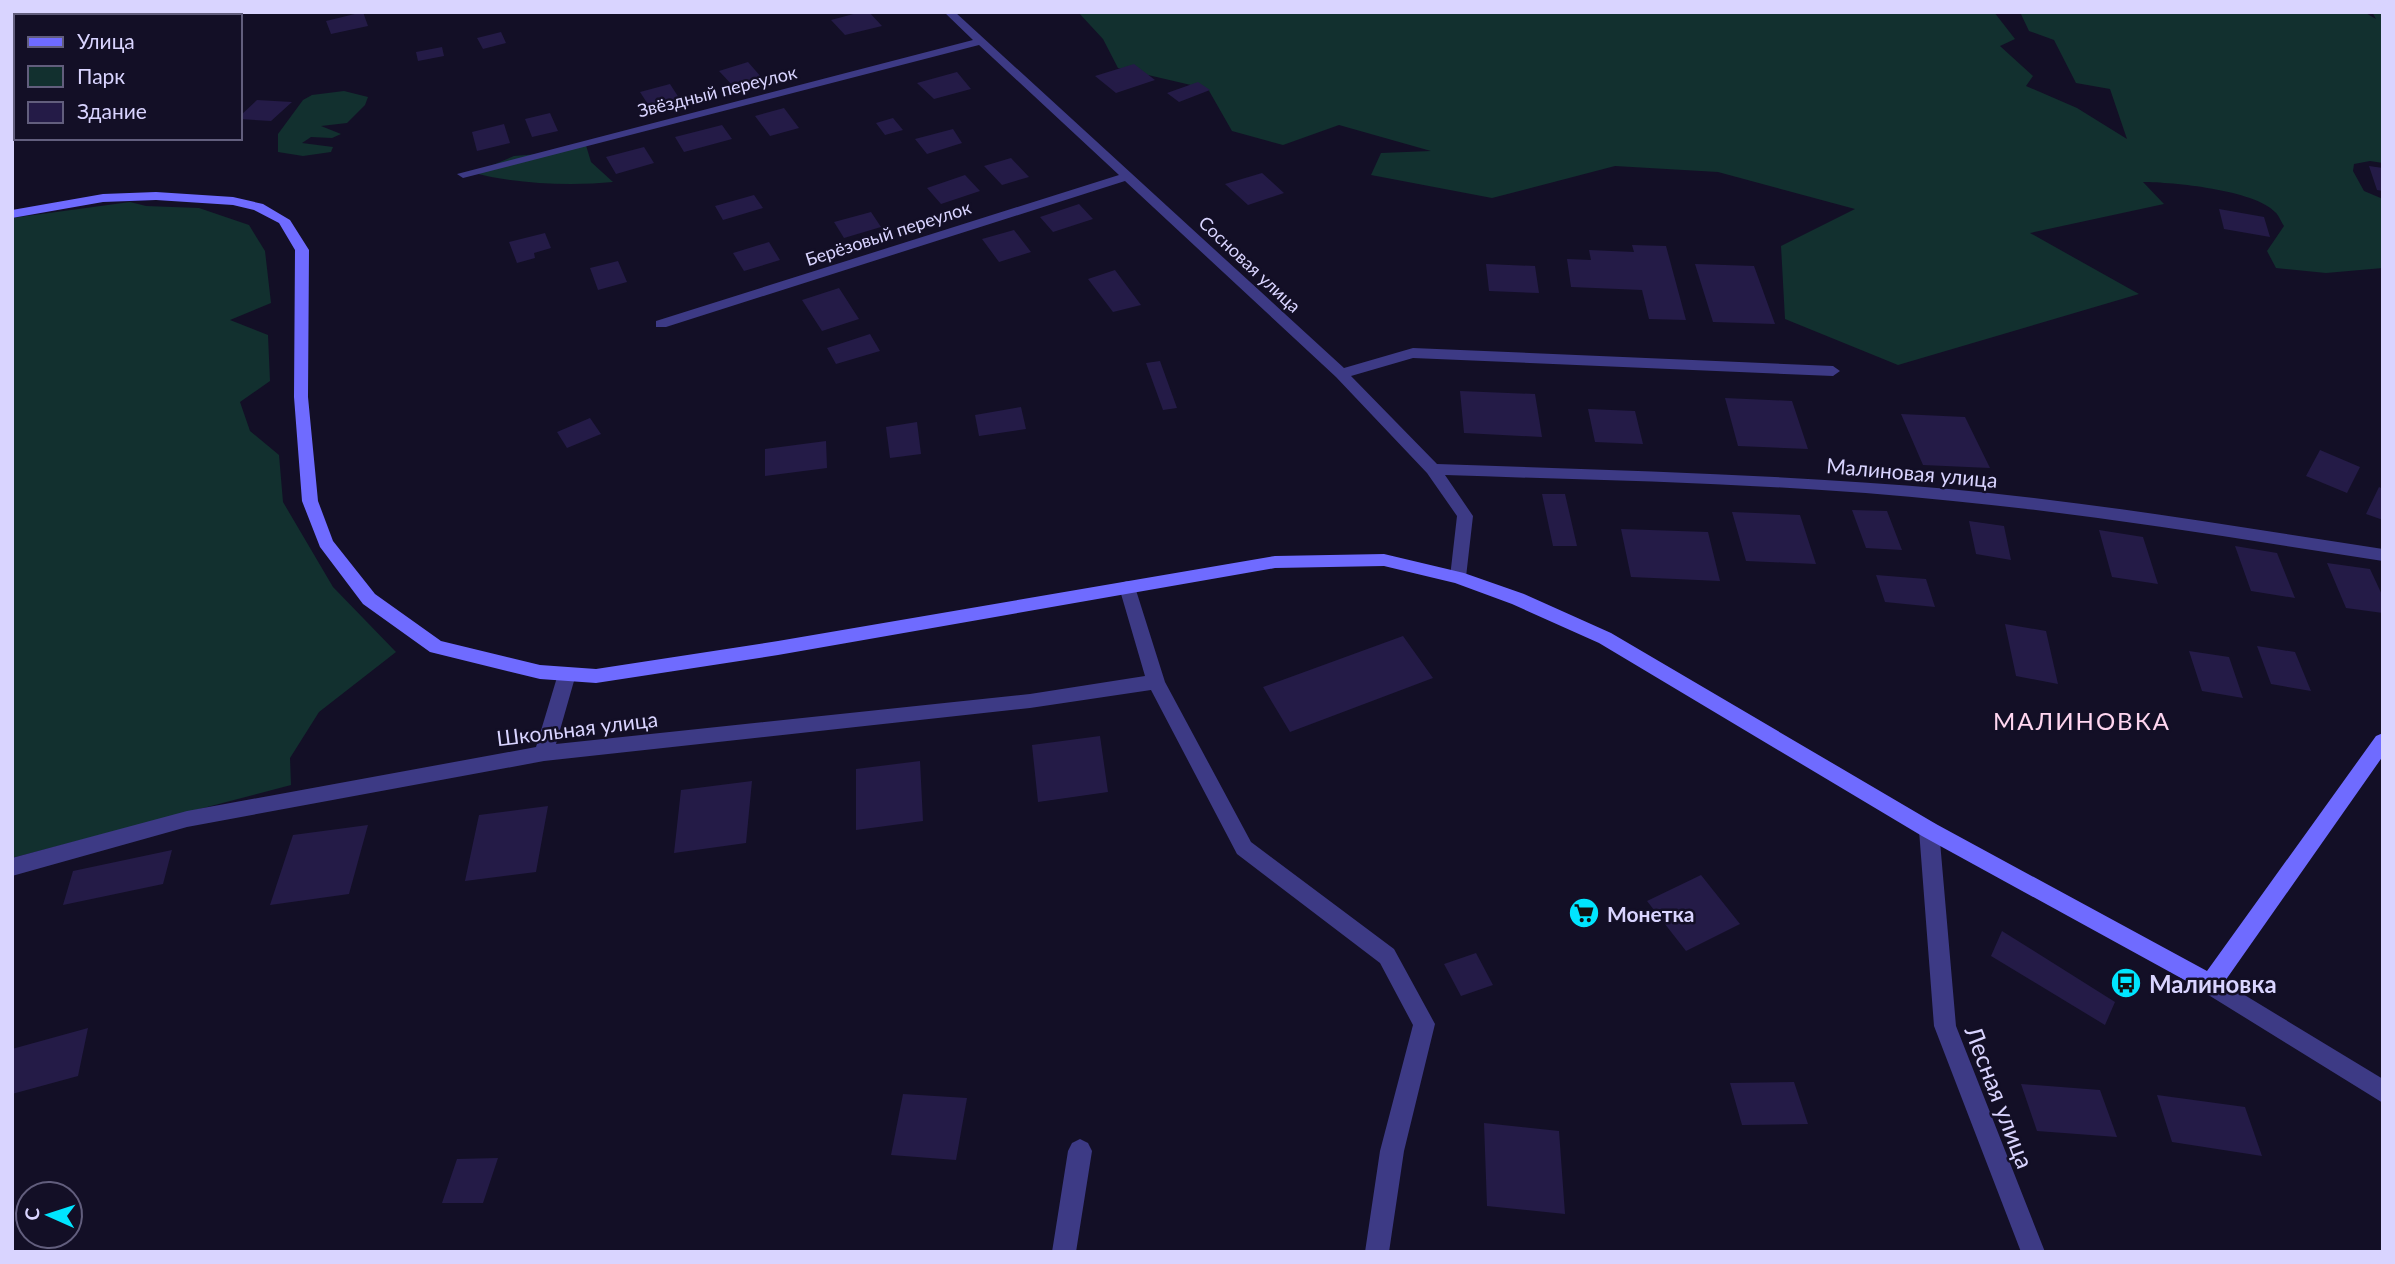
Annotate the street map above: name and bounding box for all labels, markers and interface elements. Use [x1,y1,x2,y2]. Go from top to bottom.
legend [14,14,242,140]
text: Улица [77,28,135,53]
street label: Звёздный переулок [635,60,800,121]
text: Парк [77,63,125,88]
text: Здание [77,98,147,123]
street label: Берёзовый переулок [802,196,974,270]
street label: Сосновая улица [1194,211,1306,317]
street label: Малиновая улица [1825,452,1999,492]
street label: Школьная улица [495,706,659,750]
district label: МАЛИНОВКА [1993,706,2171,735]
supermarket icon: Монетка [1567,896,1601,930]
place label: Монетка [1607,901,1695,926]
bus stop icon: Малиновка [2109,966,2143,1000]
place label: Малиновка [2149,969,2277,998]
street label: Лесная улица [1959,1021,2040,1172]
north arrow [14,1180,84,1250]
text: С [20,1207,43,1221]

